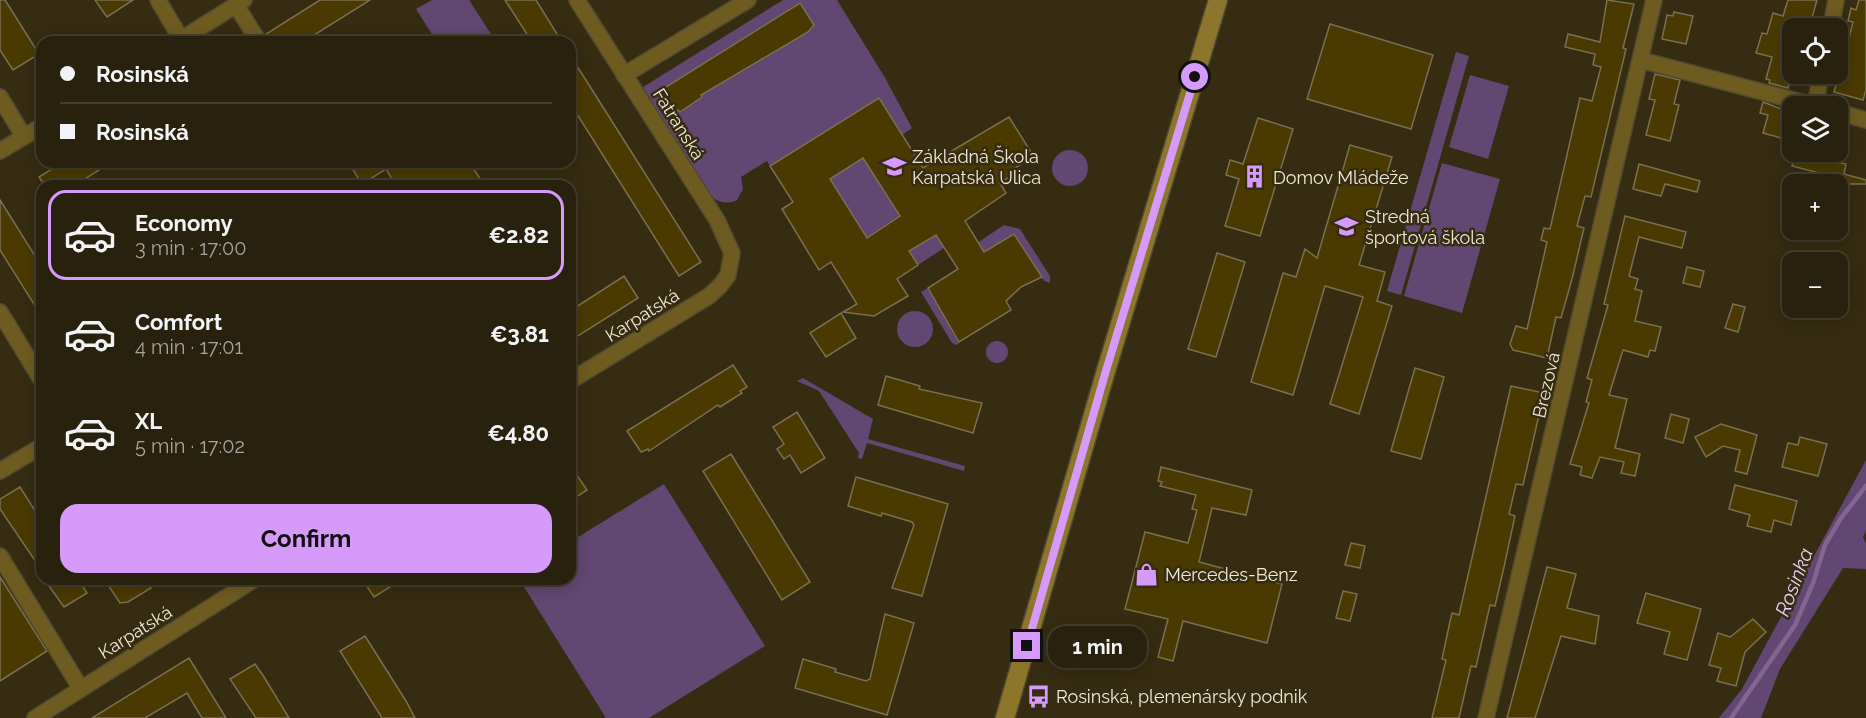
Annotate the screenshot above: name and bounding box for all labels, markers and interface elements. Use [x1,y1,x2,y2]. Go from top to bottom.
map controls [1782,18,1848,318]
button: locate [1782,18,1848,84]
text: Rosinská [96,61,189,87]
route start [1181,63,1208,90]
street label: Fatranská [649,85,709,163]
button: layers [1782,96,1848,162]
text: Rosinská [96,119,189,145]
place label: Základná Škola Karpatská Ulica [912,145,1041,188]
school or university icon: Základná Škola Karpatská Ulica [881,153,907,179]
building icon: Domov Mládeže [1242,164,1268,190]
place label: Domov Mládeže [1273,167,1409,188]
button: + [1782,174,1848,240]
place label: Stredná športová škola [1365,206,1485,248]
icon: car [63,208,117,262]
text: Economy [135,210,233,236]
school or university icon: Stredná športová škola [1334,213,1360,239]
text: €2.82 [488,222,549,248]
text: 3 min · 17:00 [135,236,247,260]
button: − [1782,252,1848,318]
street label: Karpatská [601,284,683,346]
icon: car [63,307,117,361]
text: Comfort [135,309,222,335]
text: €3.81 [490,321,549,347]
text: 4 min · 17:01 [135,335,243,359]
street label: Brezová [1528,350,1564,420]
icon: car [63,406,117,460]
text: XL [135,408,162,434]
text: €4.80 [487,420,549,446]
text: 5 min · 17:02 [135,434,245,458]
button: Confirm [60,504,552,573]
water label: Rosinka [1770,544,1818,620]
shop icon: Mercedes-Benz [1134,561,1160,587]
place label: Mercedes-Benz [1165,564,1298,585]
street label: Karpatská [94,601,176,663]
callout: 1 min [1048,625,1147,667]
route end [1013,632,1040,659]
text: 1 min [1072,635,1123,659]
bus stop icon: Rosinská, plemenársky podnik [1025,683,1051,709]
place label: Rosinská, plemenársky podnik [1056,686,1308,707]

